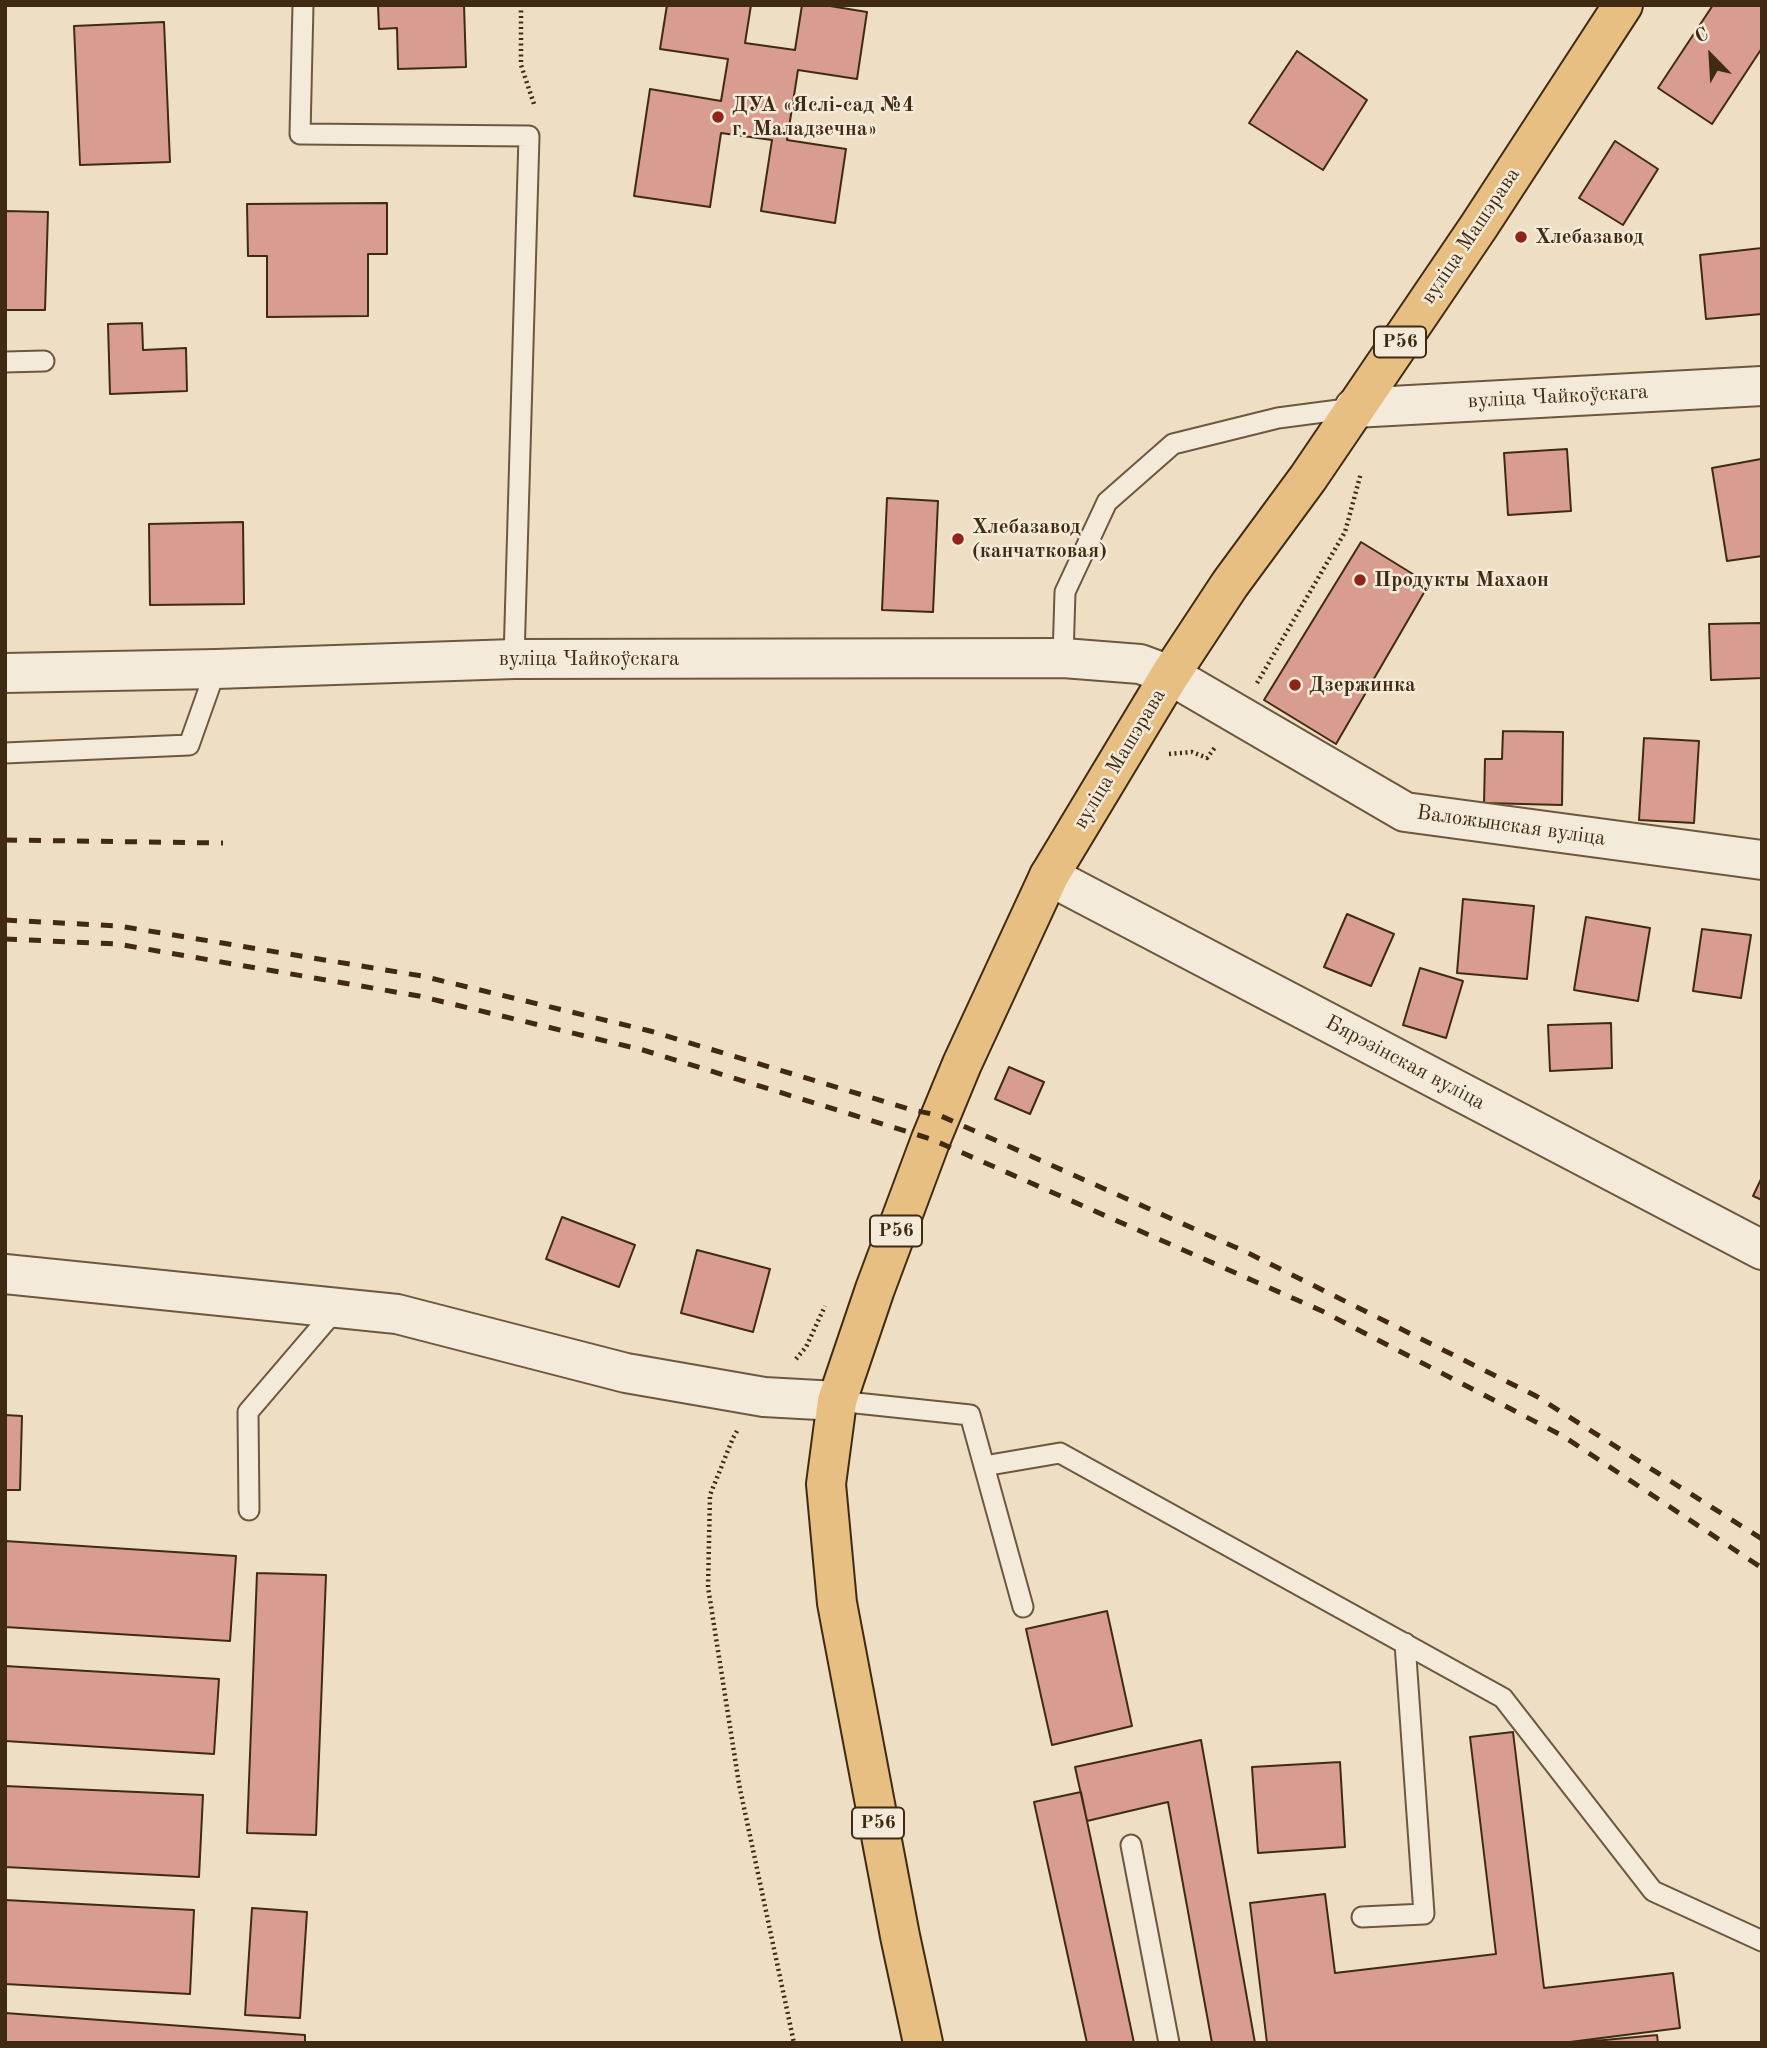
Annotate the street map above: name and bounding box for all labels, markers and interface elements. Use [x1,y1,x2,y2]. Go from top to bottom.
north arrow [1676,21,1746,91]
text: С [1693,25,1712,48]
place label: ДУА «Яслі-сад №4 г. Маладзечна» [732,92,915,142]
marker: ДУА «Яслі-сад №4 г. Маладзечна» [710,109,726,125]
street label: вуліца Машэрава [1416,163,1526,309]
place label: Хлебазавод [1535,224,1644,250]
marker: Хлебазавод [1513,229,1529,245]
road number: Р56 [1374,326,1426,358]
street label: вуліца Чайкоўскага [1467,380,1649,414]
place label: Хлебазавод (канчатковая) [972,514,1107,564]
marker: Хлебазавод (канчатковая) [950,531,966,547]
place label: Продукты Махаон [1374,567,1549,593]
marker: Продукты Махаон [1352,572,1368,588]
street label: вуліца Чайкоўскага [499,646,679,672]
place label: Дзержинка [1309,672,1416,698]
marker: Дзержинка [1287,677,1303,693]
street label: вуліца Машэрава [1068,684,1172,834]
street label: Валожынская вуліца [1415,800,1607,852]
street label: Бярэзінская вуліца [1321,1010,1489,1116]
road number: Р56 [870,1216,922,1246]
road number: Р56 [852,1808,904,1839]

